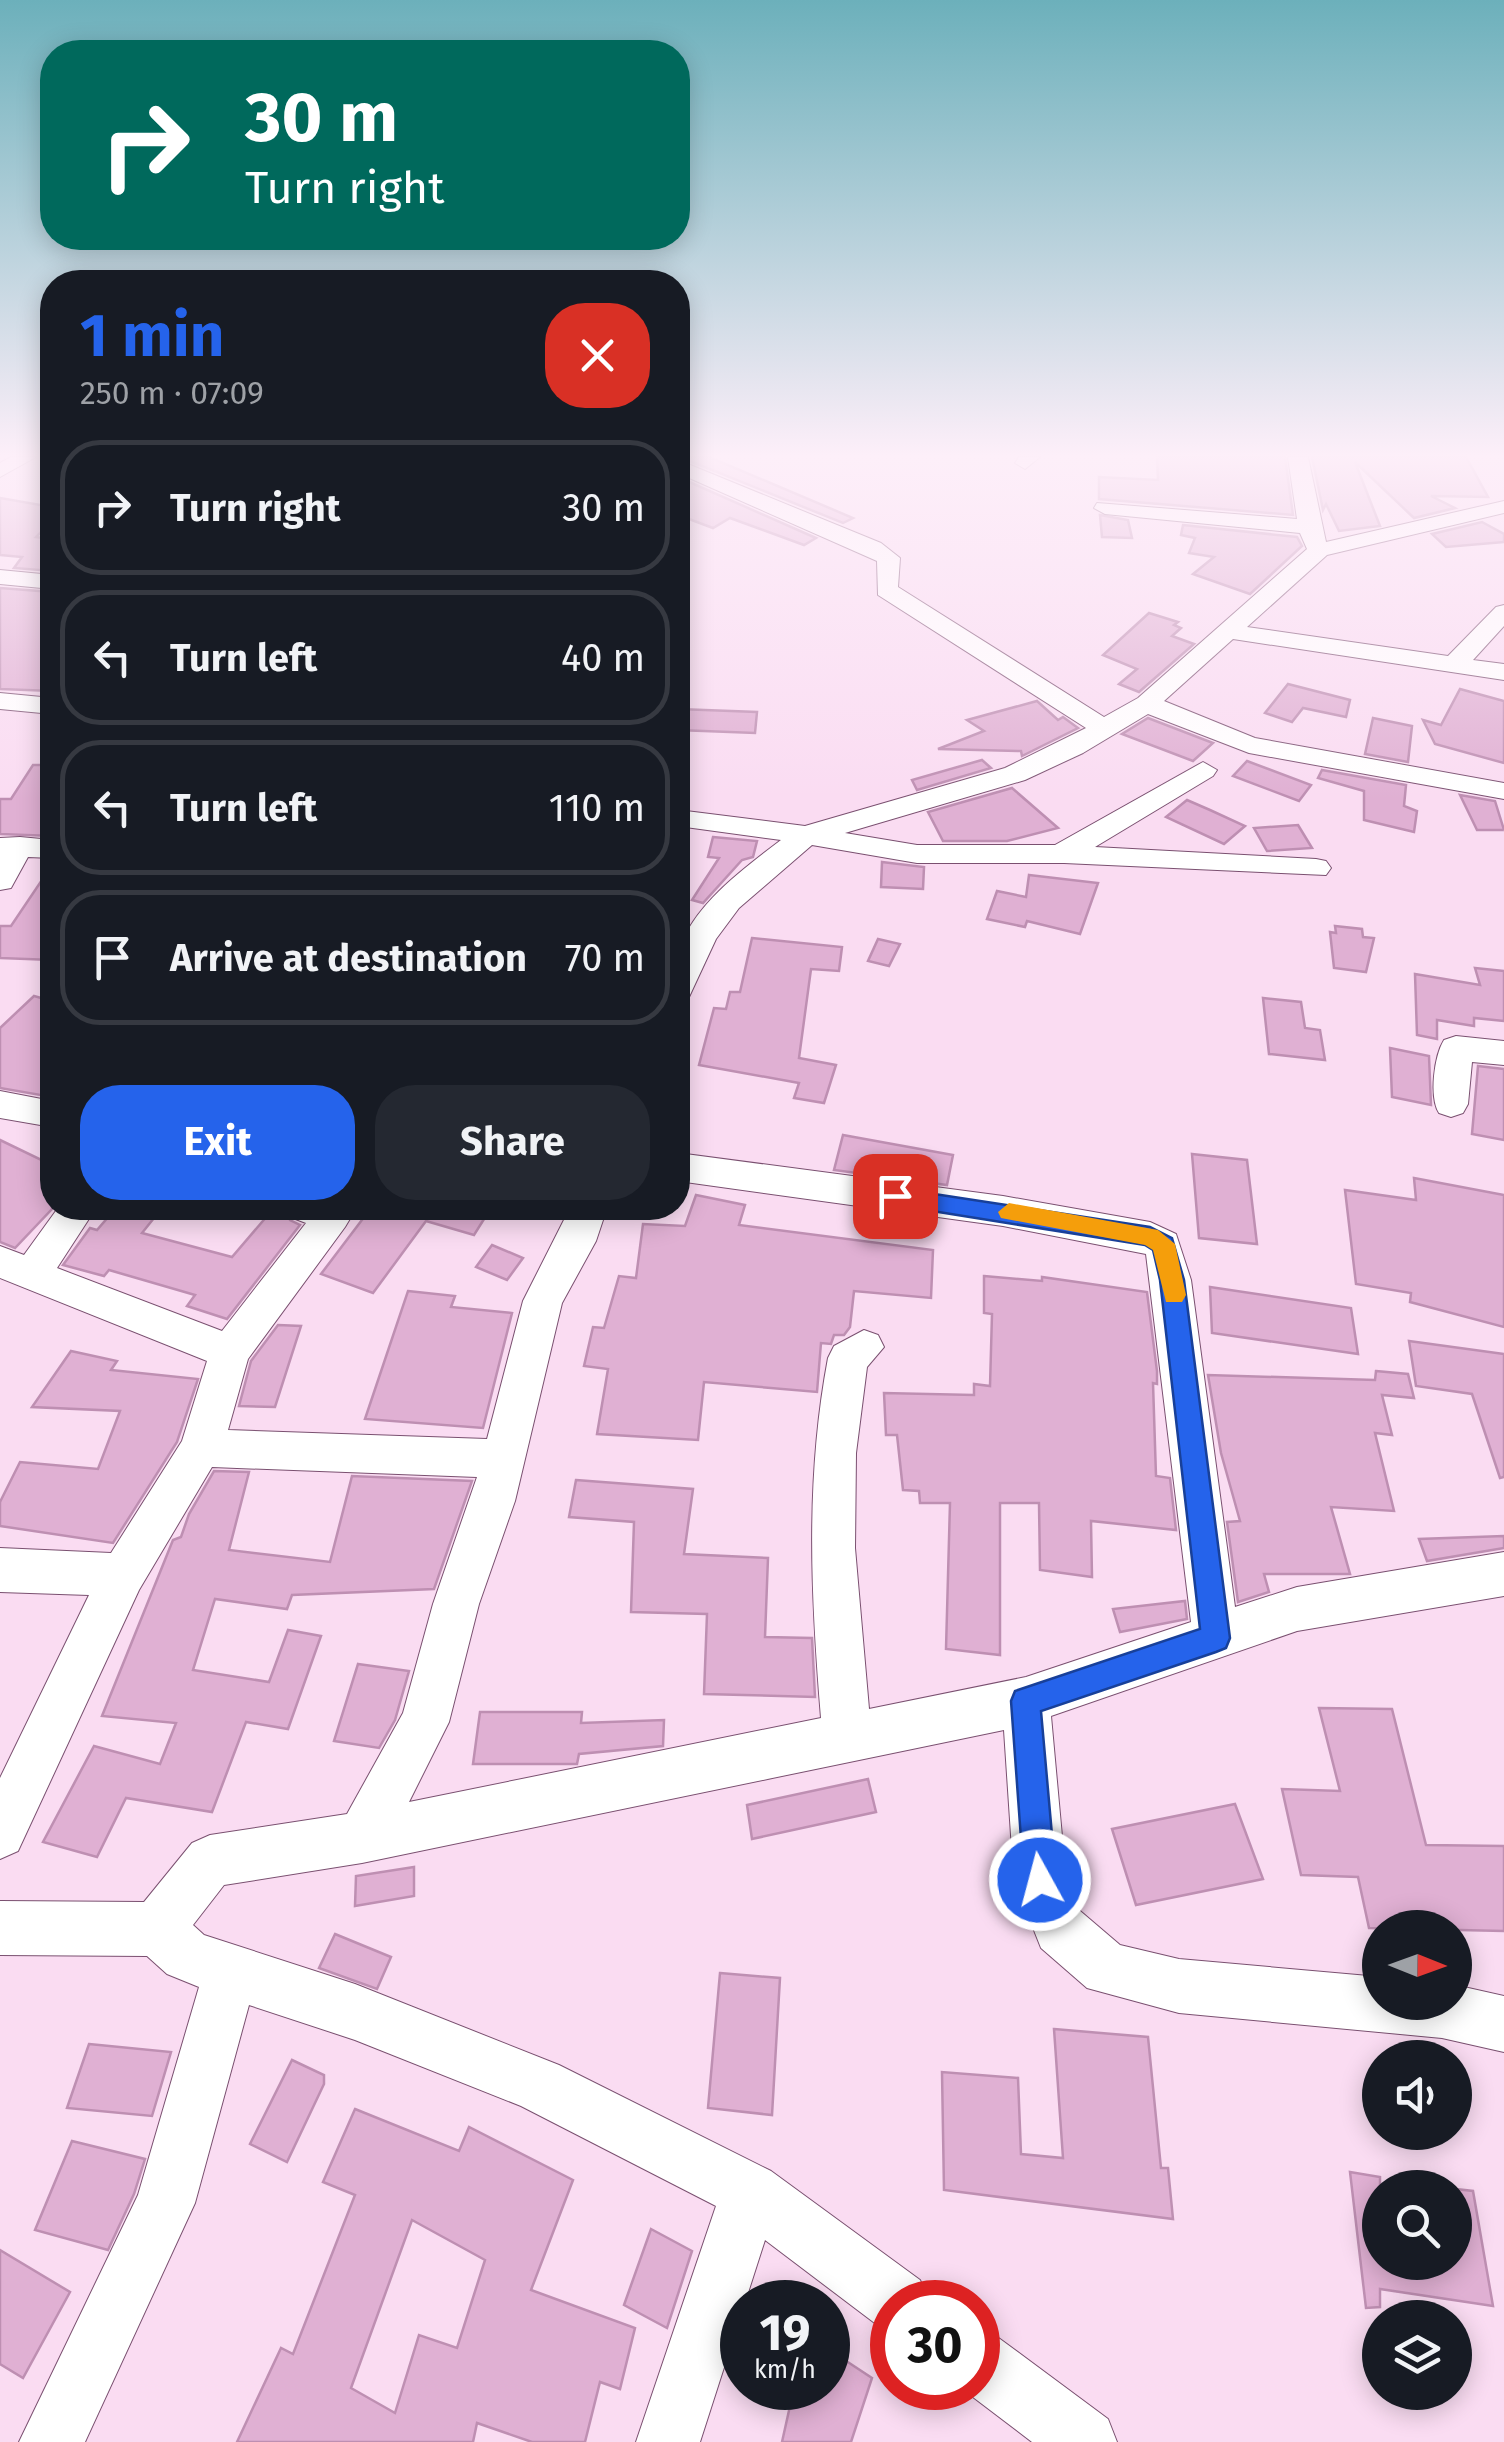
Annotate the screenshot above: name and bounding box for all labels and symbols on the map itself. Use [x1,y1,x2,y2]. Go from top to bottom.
pin [853,1154,938,1239]
position arrow [988,1828,1092,1932]
north arrow [1362,1910,1472,2020]
speed limit sign: 30 [870,2280,1000,2410]

